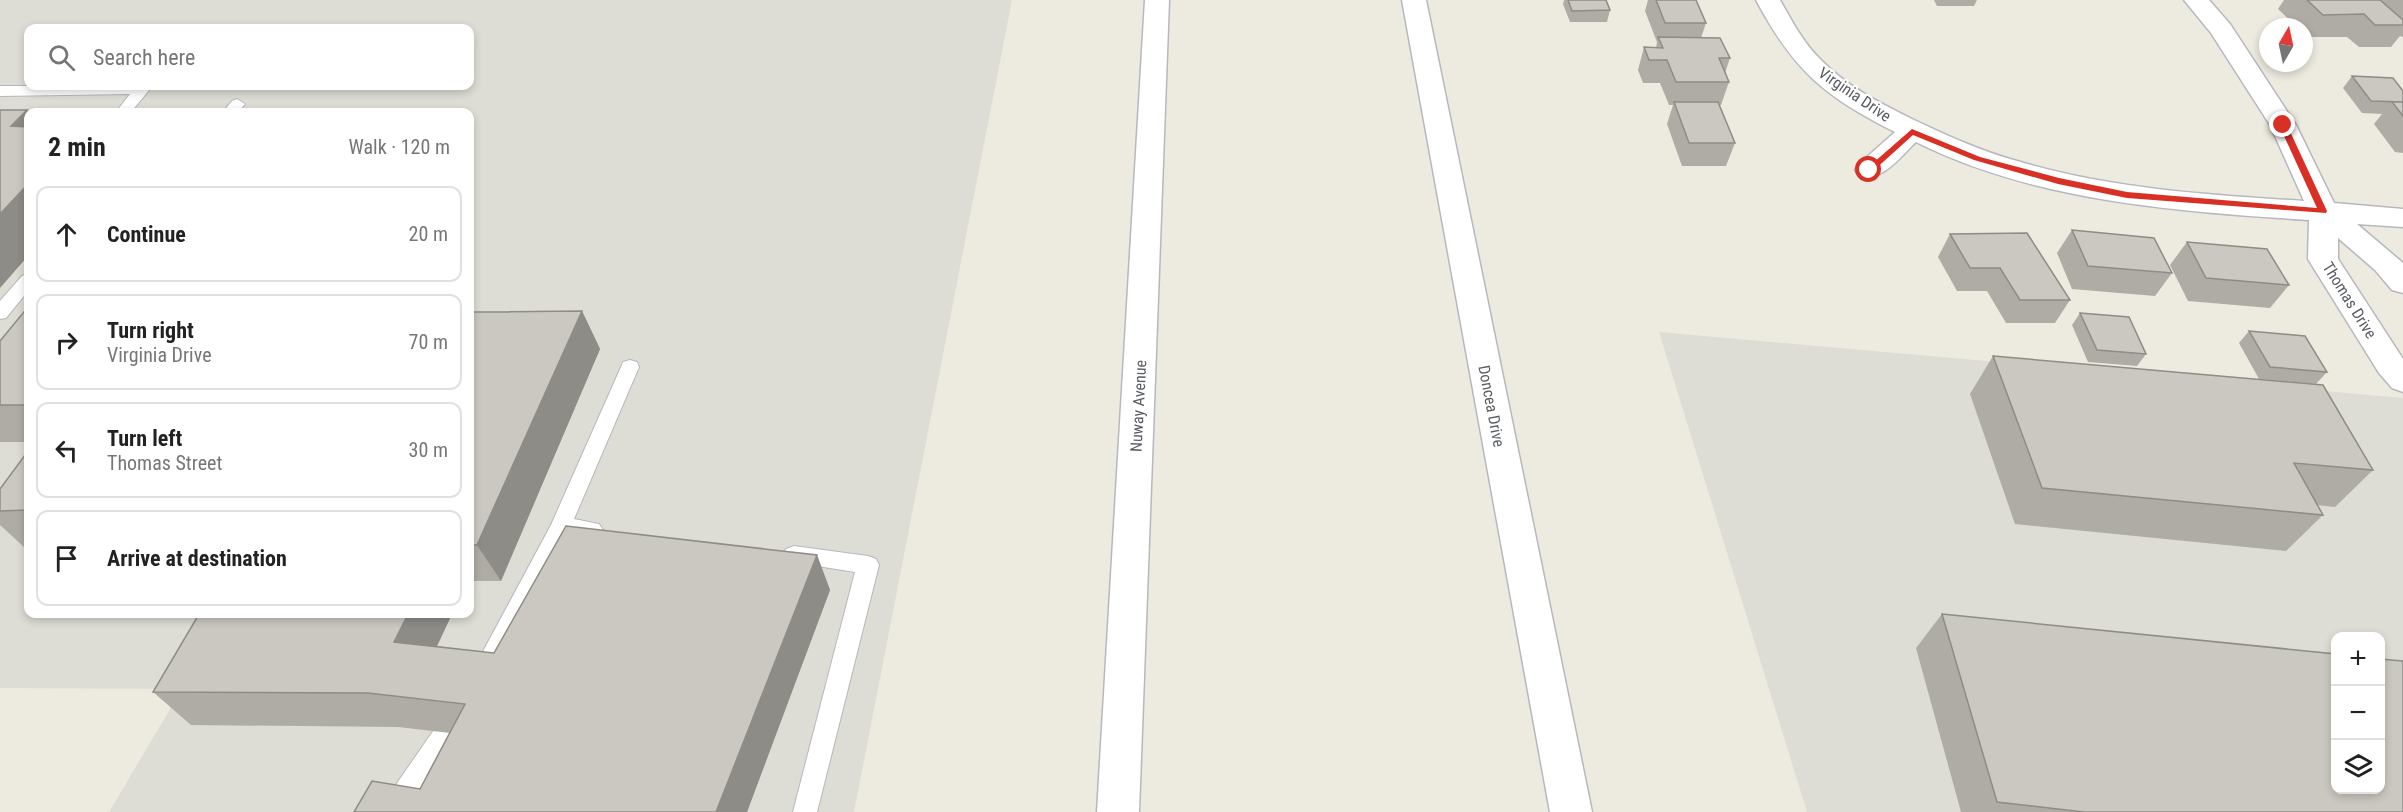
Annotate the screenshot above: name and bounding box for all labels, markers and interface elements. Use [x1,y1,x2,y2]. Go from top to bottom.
north arrow [2259,18,2313,72]
search box [24,24,474,90]
icon: search [45,41,78,74]
text: Search here [93,45,195,70]
street label: Virginia Drive [1815,63,1895,126]
route end [2269,111,2295,137]
text: 2 min [48,132,106,162]
text: Walk · 120 m [349,135,450,159]
route start [1855,156,1881,182]
icon: ahead [50,218,83,251]
text: Continue [107,222,186,247]
text: 20 m [409,222,448,246]
street label: Thomas Drive [2319,258,2381,342]
text: Turn right [107,318,194,343]
icon: right [50,326,83,359]
text: 70 m [409,330,448,354]
text: Virginia Drive [107,343,212,367]
street label: Nuway Avenue [1127,360,1150,452]
street label: Doncea Drive [1474,364,1509,449]
text: Turn left [107,426,182,451]
icon: left [50,434,83,467]
text: 30 m [409,438,448,462]
text: Thomas Street [107,451,222,475]
icon: arrive [50,542,83,575]
text: Arrive at destination [107,546,287,571]
map controls [2331,632,2385,794]
button: + [2331,632,2385,686]
button: − [2331,686,2385,740]
button: layers [2331,740,2385,794]

